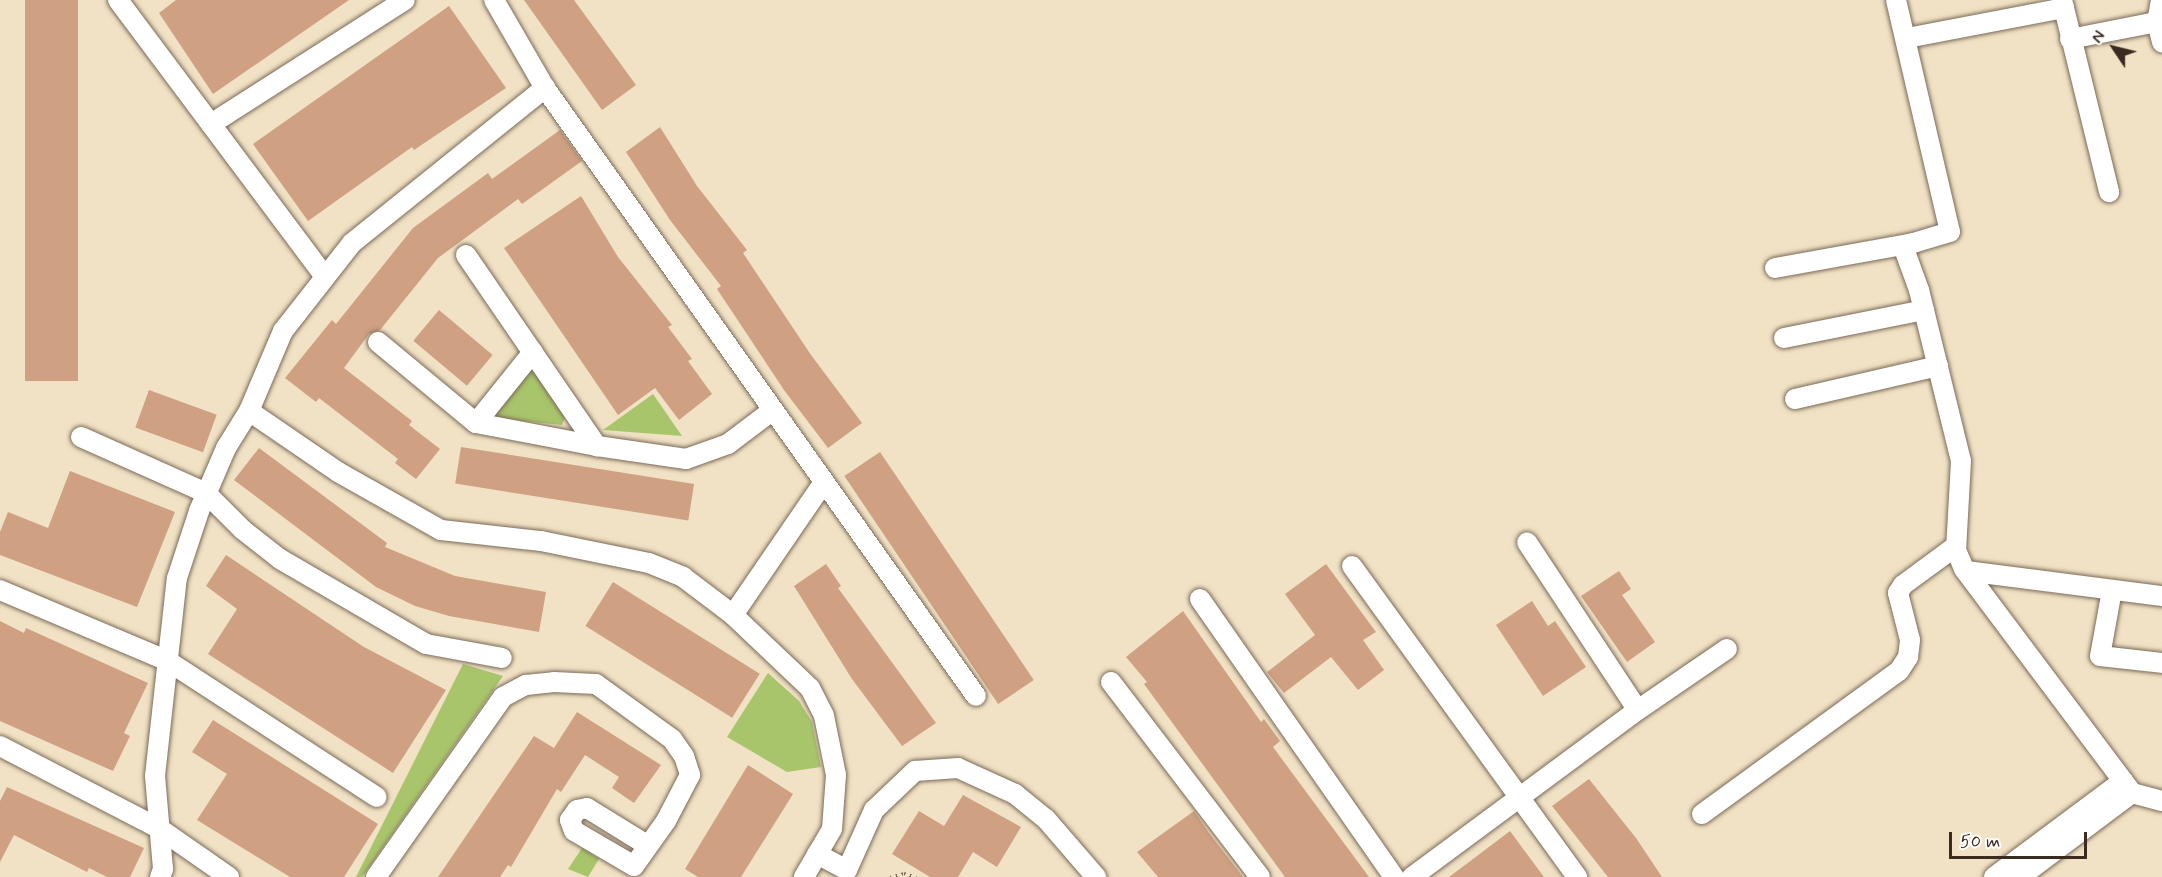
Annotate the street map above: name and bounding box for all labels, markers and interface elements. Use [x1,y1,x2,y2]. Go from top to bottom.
north arrow [2084,18,2144,78]
text: N [2087,27,2111,48]
scale bar [1952,820,2090,858]
text: 50 m [1960,830,2000,854]

